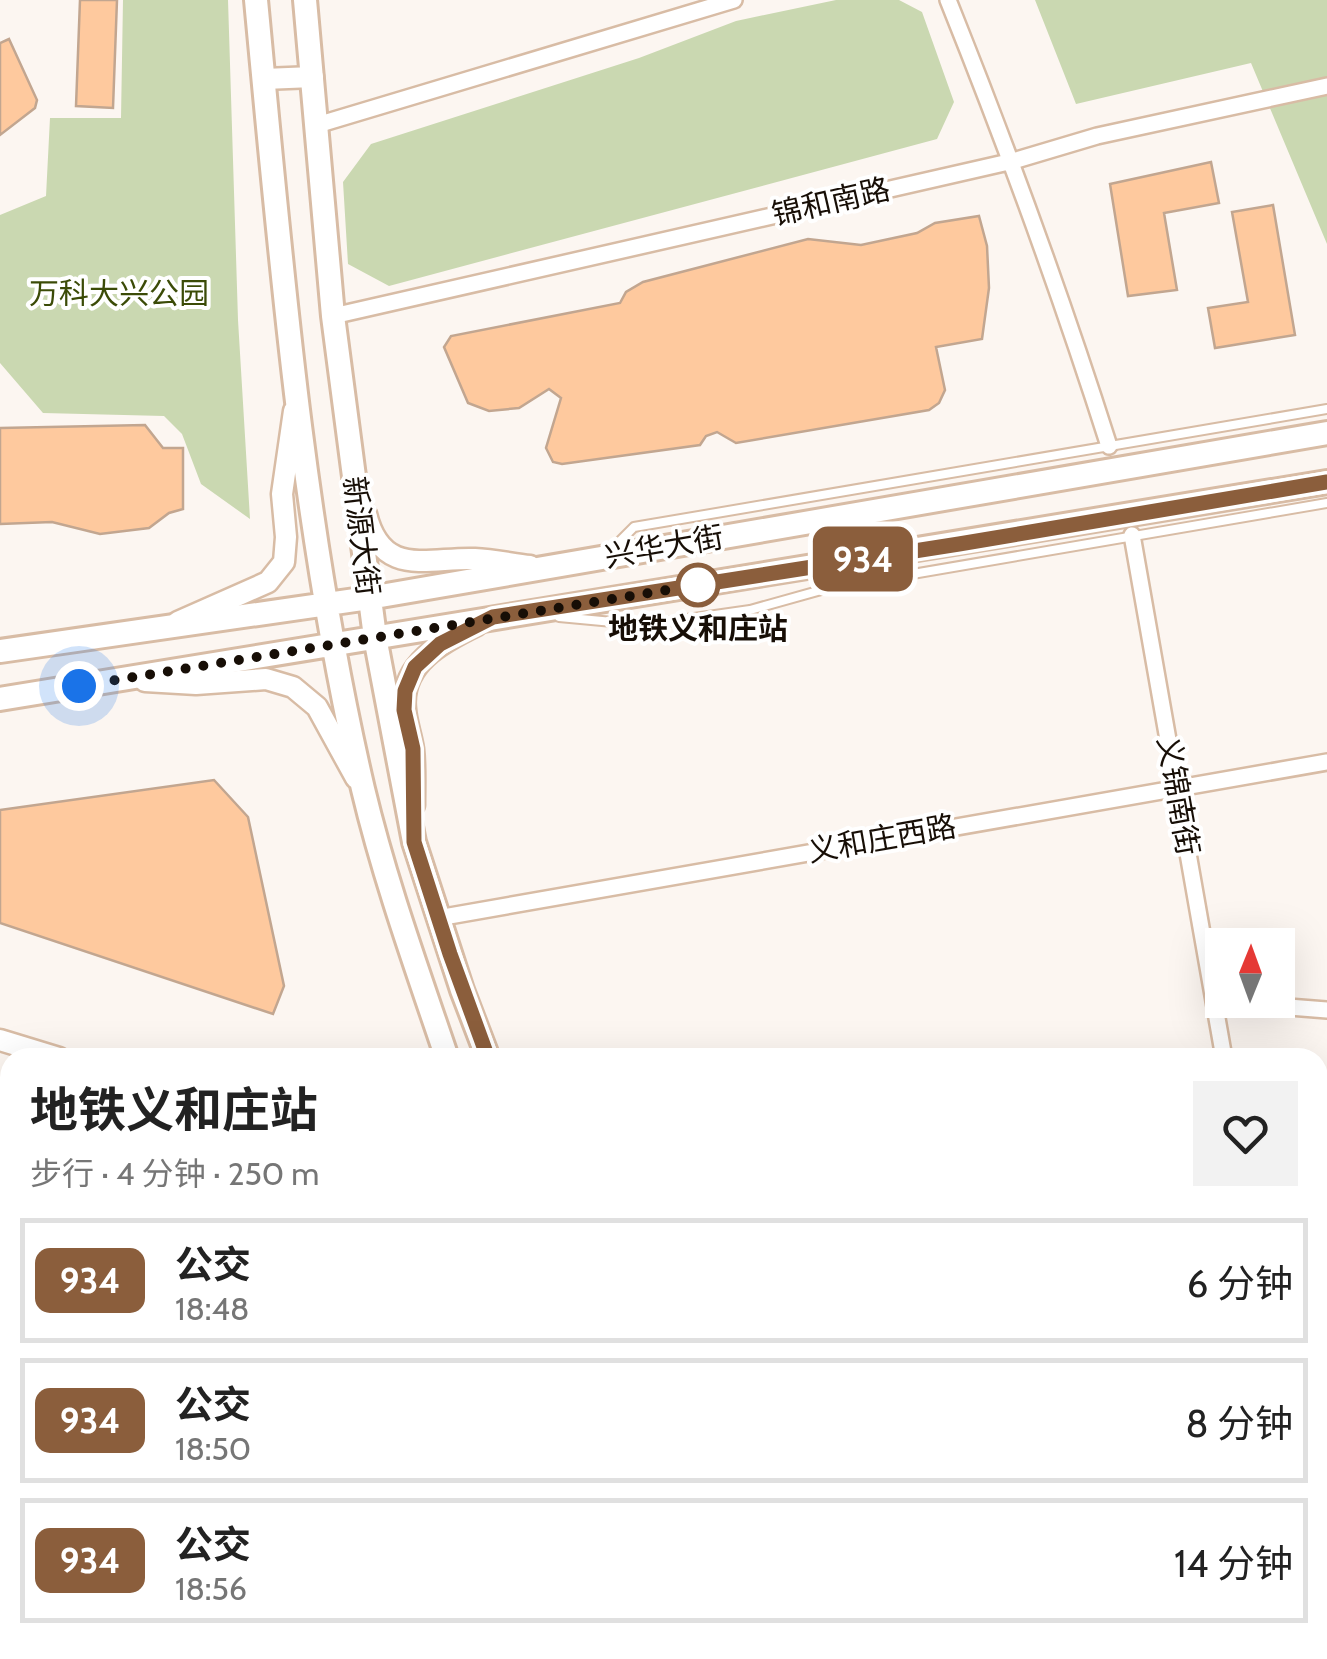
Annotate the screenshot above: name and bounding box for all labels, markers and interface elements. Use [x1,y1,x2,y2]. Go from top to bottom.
street label: 锦和南路 [768,170,894,233]
park label: 万科大兴公园 [29,275,209,312]
street label: 新源大街 [336,474,387,598]
street label: 兴华大街 [602,518,726,575]
line badge: 934 [806,526,920,592]
text: 934 [833,538,893,581]
marker: 地铁义和庄站 [677,564,719,606]
place label: 地铁义和庄站 [608,610,788,647]
your location [54,661,104,711]
street label: 义锦南街 [1150,734,1207,858]
street label: 义和庄西路 [805,807,959,870]
north arrow [1205,928,1295,1018]
map controls [1205,928,1295,1018]
text: 地铁义和庄站 [30,1081,318,1139]
button: heart [1193,1081,1298,1186]
text: 步行 · 4 分钟 · 250 m [30,1154,319,1193]
text: 公交 [175,1241,251,1288]
text: 934 [60,1259,120,1302]
text: 6 分钟 [1187,1260,1293,1307]
text: 18:48 [175,1289,249,1328]
text: 公交 [175,1381,251,1428]
text: 934 [60,1399,120,1442]
text: 8 分钟 [1185,1400,1293,1447]
text: 18:50 [175,1429,251,1468]
text: 公交 [175,1521,251,1568]
text: 934 [60,1539,120,1582]
text: 14 分钟 [1174,1540,1293,1587]
text: 18:56 [175,1569,247,1608]

